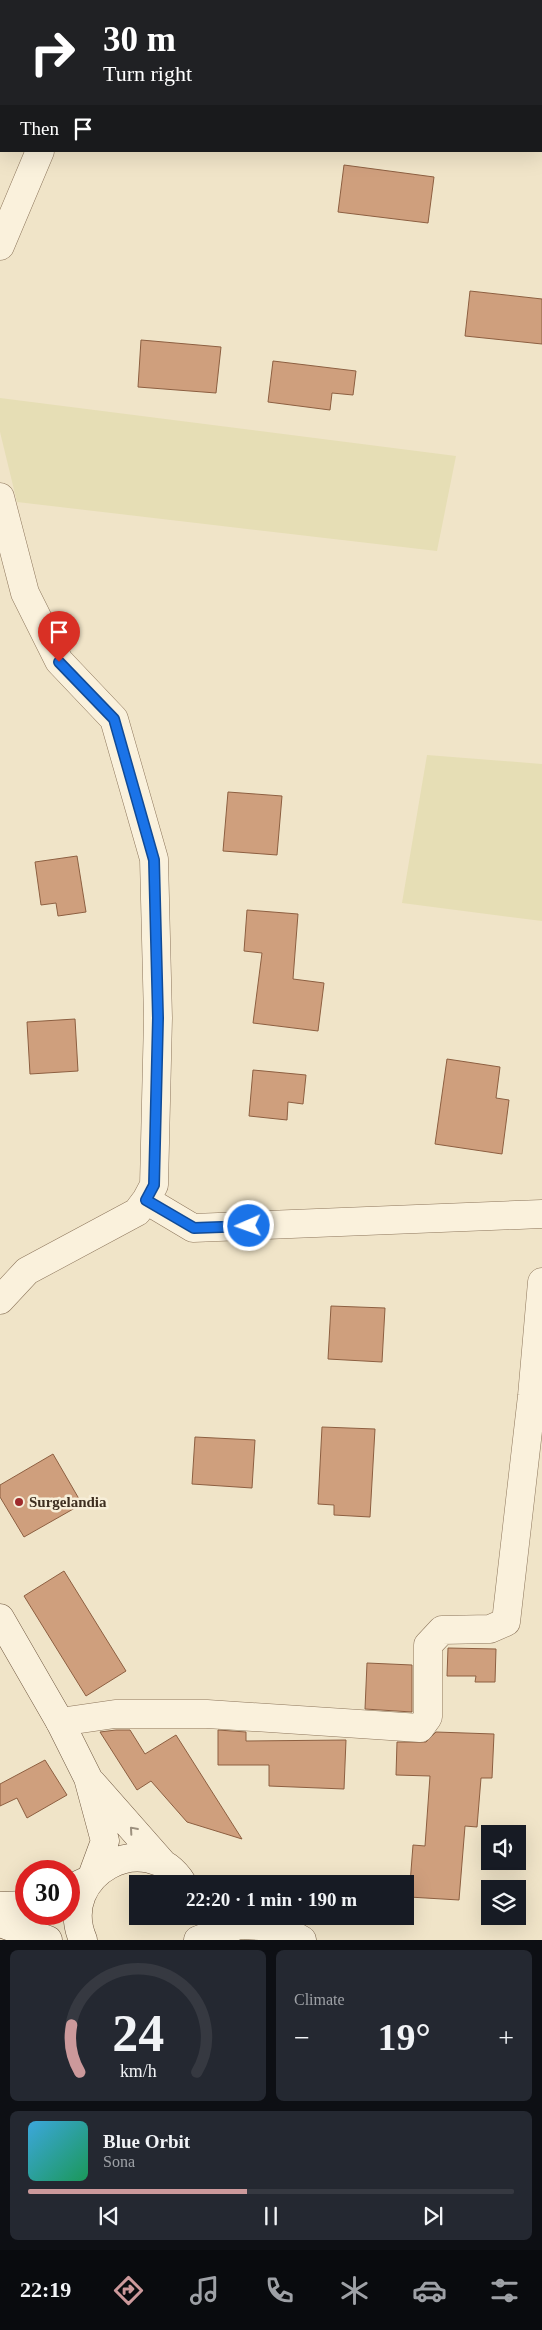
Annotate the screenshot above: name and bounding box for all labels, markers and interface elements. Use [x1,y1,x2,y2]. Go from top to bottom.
icon: right [20,20,85,85]
text: 30 m [103,20,176,59]
text: Turn right [103,61,192,86]
icon: arrive [69,115,97,143]
text: Then [20,118,59,139]
pin [38,611,80,662]
icon: arrive [45,618,73,646]
position arrow [222,1199,274,1251]
place label: Surgelandia [29,1494,107,1510]
marker: Surgelandia [13,1496,25,1508]
map controls [481,1825,526,1925]
button: sound [481,1825,526,1870]
one-way arrow [130,1826,139,1835]
speed limit sign: 30 [15,1860,80,1925]
button: layers [481,1880,526,1925]
text: 22:20 · 1 min · 190 m [186,1889,357,1910]
text: Climate [294,1991,345,2008]
text: 24 [112,2005,164,2062]
text: 19° [377,2016,431,2058]
text: − [294,2022,310,2053]
text: + [498,2022,514,2053]
text: km/h [120,2061,156,2081]
text: Blue Orbit [103,2131,190,2152]
text: Sona [103,2153,135,2170]
icon: previous [95,2202,123,2230]
icon: pause [257,2202,285,2230]
icon: next [419,2202,447,2230]
icon: directions [111,2273,146,2308]
icon: music [187,2273,222,2308]
icon: phone [262,2273,297,2308]
icon: climate [337,2273,372,2308]
icon: car [412,2273,447,2308]
icon: filters [487,2273,522,2308]
text: 22:19 [20,2277,71,2302]

